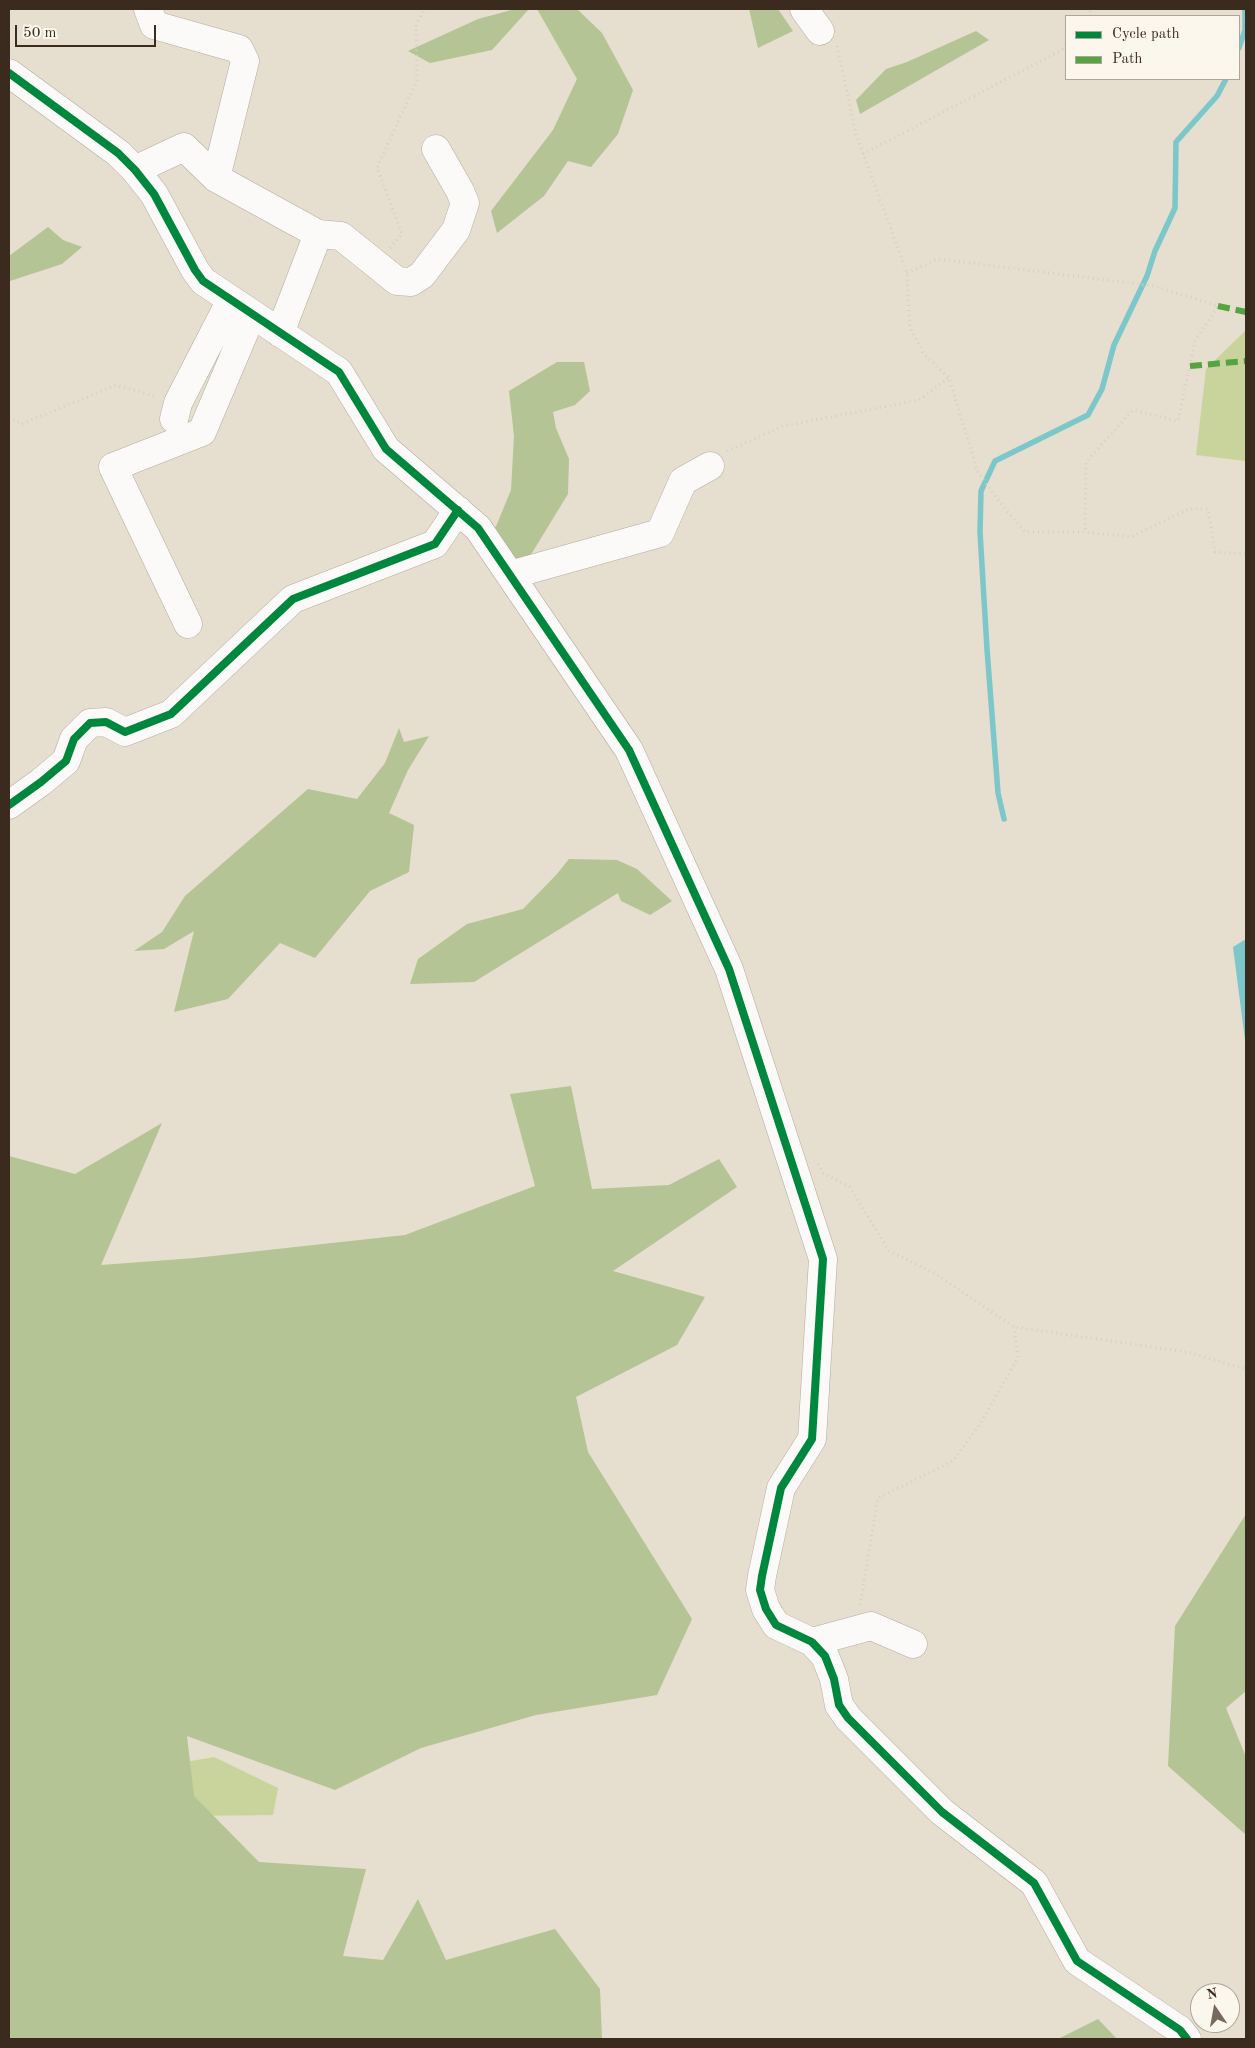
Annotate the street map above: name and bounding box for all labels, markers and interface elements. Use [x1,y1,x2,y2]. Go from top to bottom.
scale bar [18,15,159,47]
legend [1065,15,1240,80]
text: 50 m [23,26,57,41]
text: Cycle path [1112,27,1180,42]
text: Path [1112,52,1142,67]
north arrow [1190,1983,1240,2033]
text: N [1205,1986,1219,2002]

